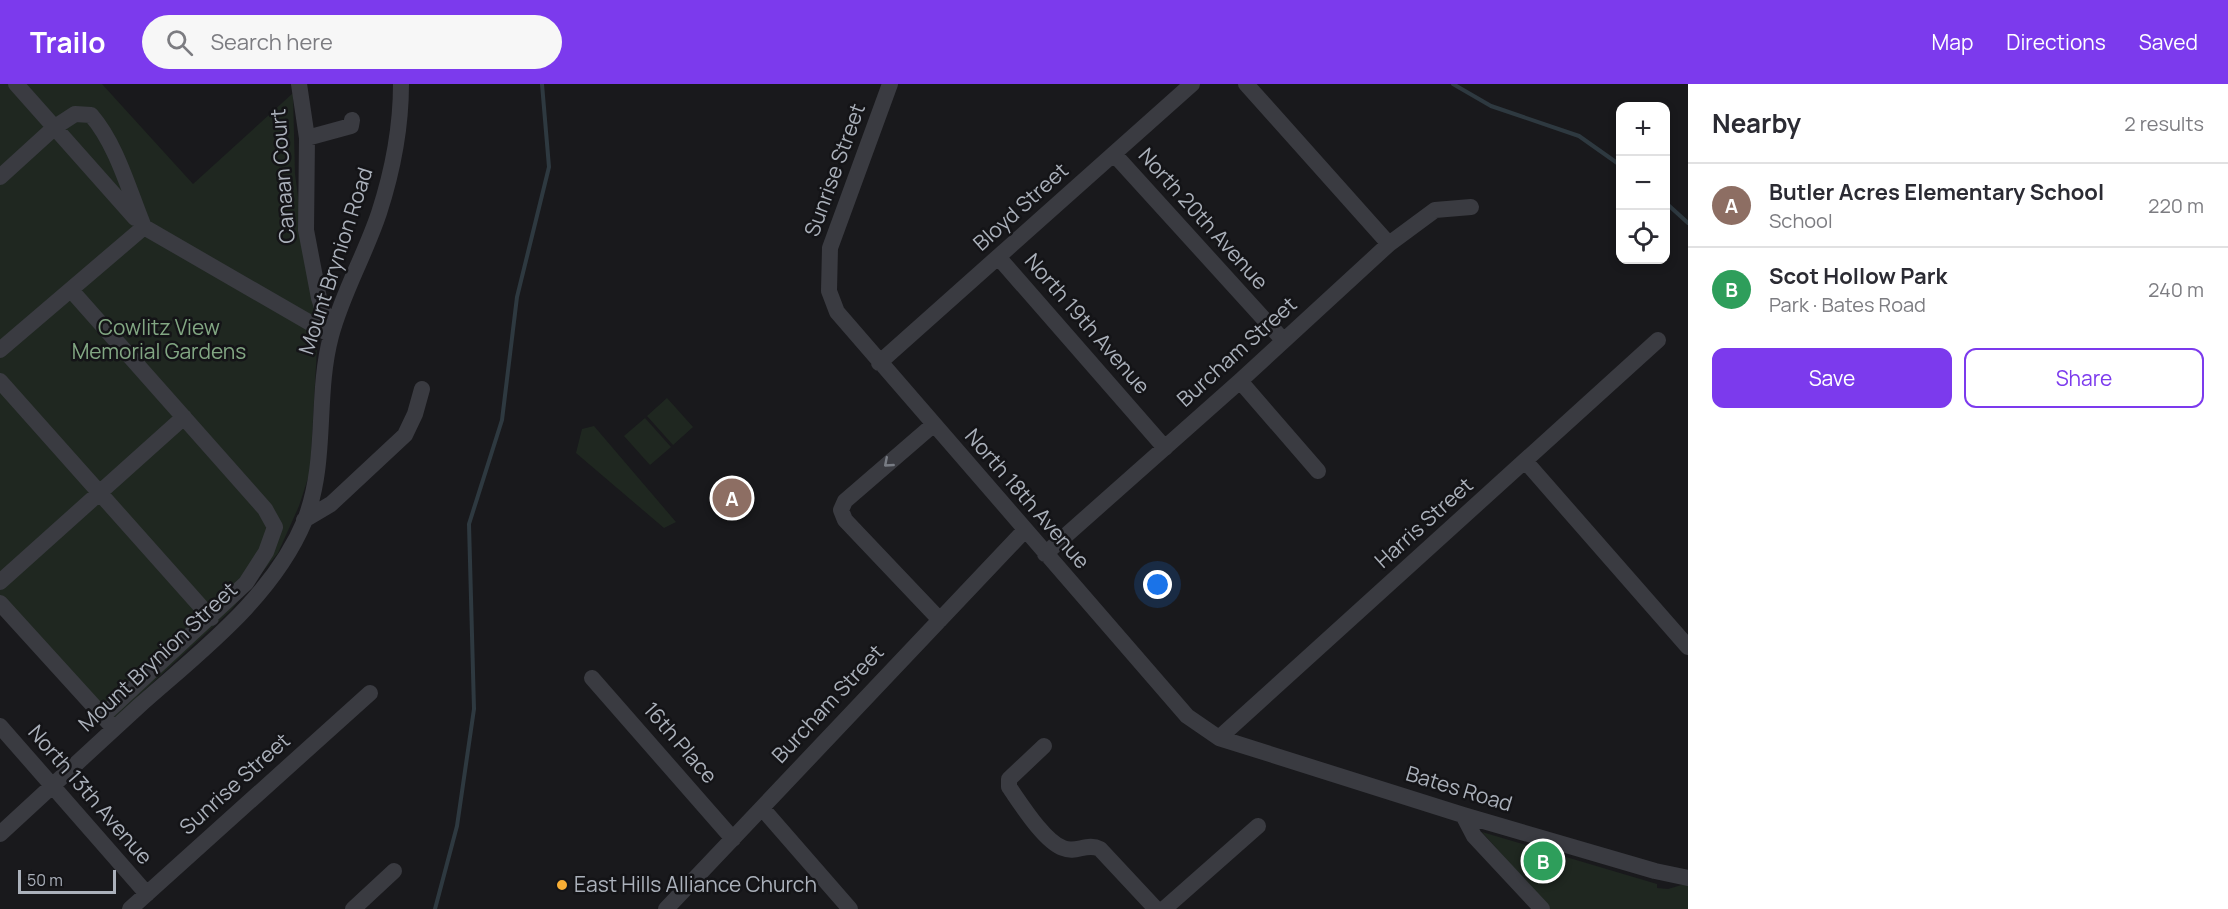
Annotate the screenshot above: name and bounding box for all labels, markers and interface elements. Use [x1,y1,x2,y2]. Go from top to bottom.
search box [142,15,562,69]
text: Trailo [30,23,106,61]
icon: search [163,26,196,59]
text: Search here [211,27,333,57]
text: Map [1932,28,1973,56]
text: Directions [2006,28,2106,56]
text: Saved [2139,28,2198,56]
street label: Sunrise Street [797,99,871,240]
map controls [1616,102,1670,264]
button: + [1616,102,1670,156]
text: Nearby [1712,105,1801,141]
street label: Canaan Court [263,108,301,244]
text: 2 results [2124,110,2204,137]
street label: North 20th Avenue [1133,142,1275,295]
street label: Bloyd Street [967,156,1074,256]
button: − [1616,156,1670,210]
street label: Mount Brynion Road [292,164,379,358]
text: Butler Acres Elementary School [1769,177,2104,207]
text: A [1725,192,1738,219]
text: 220 m [2148,192,2204,219]
text: School [1769,207,1833,234]
button: locate [1616,210,1670,264]
street label: North 19th Avenue [1019,247,1157,400]
text: Scot Hollow Park [1769,261,1947,291]
text: B [1725,276,1738,303]
text: 240 m [2148,276,2204,303]
street label: Burcham Street [1170,290,1302,413]
text: Park · Bates Road [1769,291,1926,318]
park label: Cowlitz View Memorial Gardens [72,313,246,365]
button: Save [1712,348,1952,408]
button: Share [1964,348,2204,408]
street label: North 18th Avenue [959,422,1096,574]
one-way arrow [884,456,895,467]
street label: Harris Street [1368,471,1478,574]
pin: A [712,476,752,520]
your location [1143,570,1172,599]
street label: Mount Brynion Street [72,575,243,737]
street label: Burcham Street [765,638,889,769]
street label: 16th Place [638,696,724,789]
street label: North 13th Avenue [22,719,159,870]
street label: Sunrise Street [173,726,296,840]
street label: Bates Road [1403,759,1516,817]
pin: B [1524,838,1562,884]
scale bar [18,867,116,894]
text: 50 m [27,869,63,891]
place label: East Hills Alliance Church [574,870,817,898]
marker: East Hills Alliance Church [555,878,569,892]

